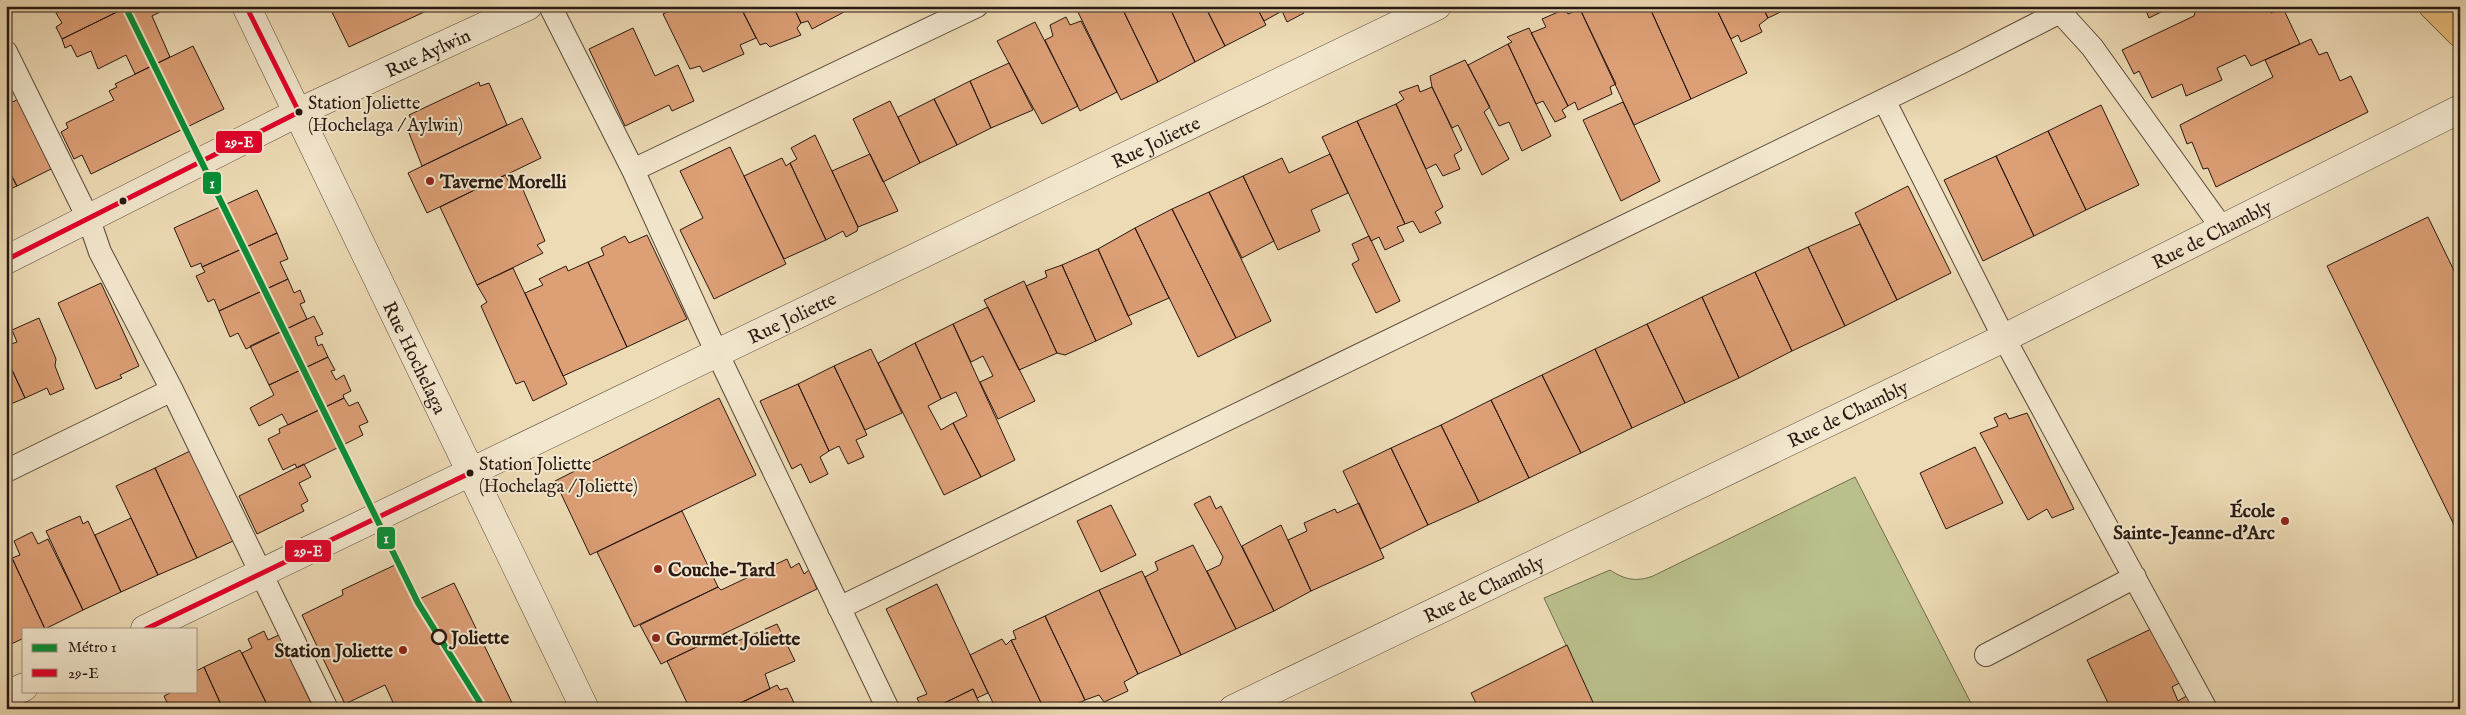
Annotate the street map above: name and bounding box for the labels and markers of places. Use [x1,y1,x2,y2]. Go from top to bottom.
place label: Station Joliette (Hochelaga / Aylwin) [308,93,463,138]
marker: Station Joliette (Hochelaga / Aylwin) [294,107,304,117]
place label: Taverne Morelli [439,171,566,195]
marker: Taverne Morelli [424,175,436,187]
unlabelled marker [118,196,128,206]
place label: Station Joliette (Hochelaga / Joliette) [479,454,638,499]
marker: Station Joliette (Hochelaga / Joliette) [465,468,475,478]
place label: École Sainte-Jeanne-d'Arc [2113,499,2275,546]
marker: École Sainte-Jeanne-d'Arc [2279,515,2291,527]
place label: Couche-Tard [668,559,776,583]
marker: Couche-Tard [652,563,664,575]
place label: Joliette [448,627,509,651]
place label: Gourmet Joliette [666,628,800,652]
marker: Joliette [431,629,447,645]
marker: Gourmet Joliette [650,632,662,644]
place label: Station Joliette [274,640,393,664]
marker: Station Joliette [397,644,409,656]

